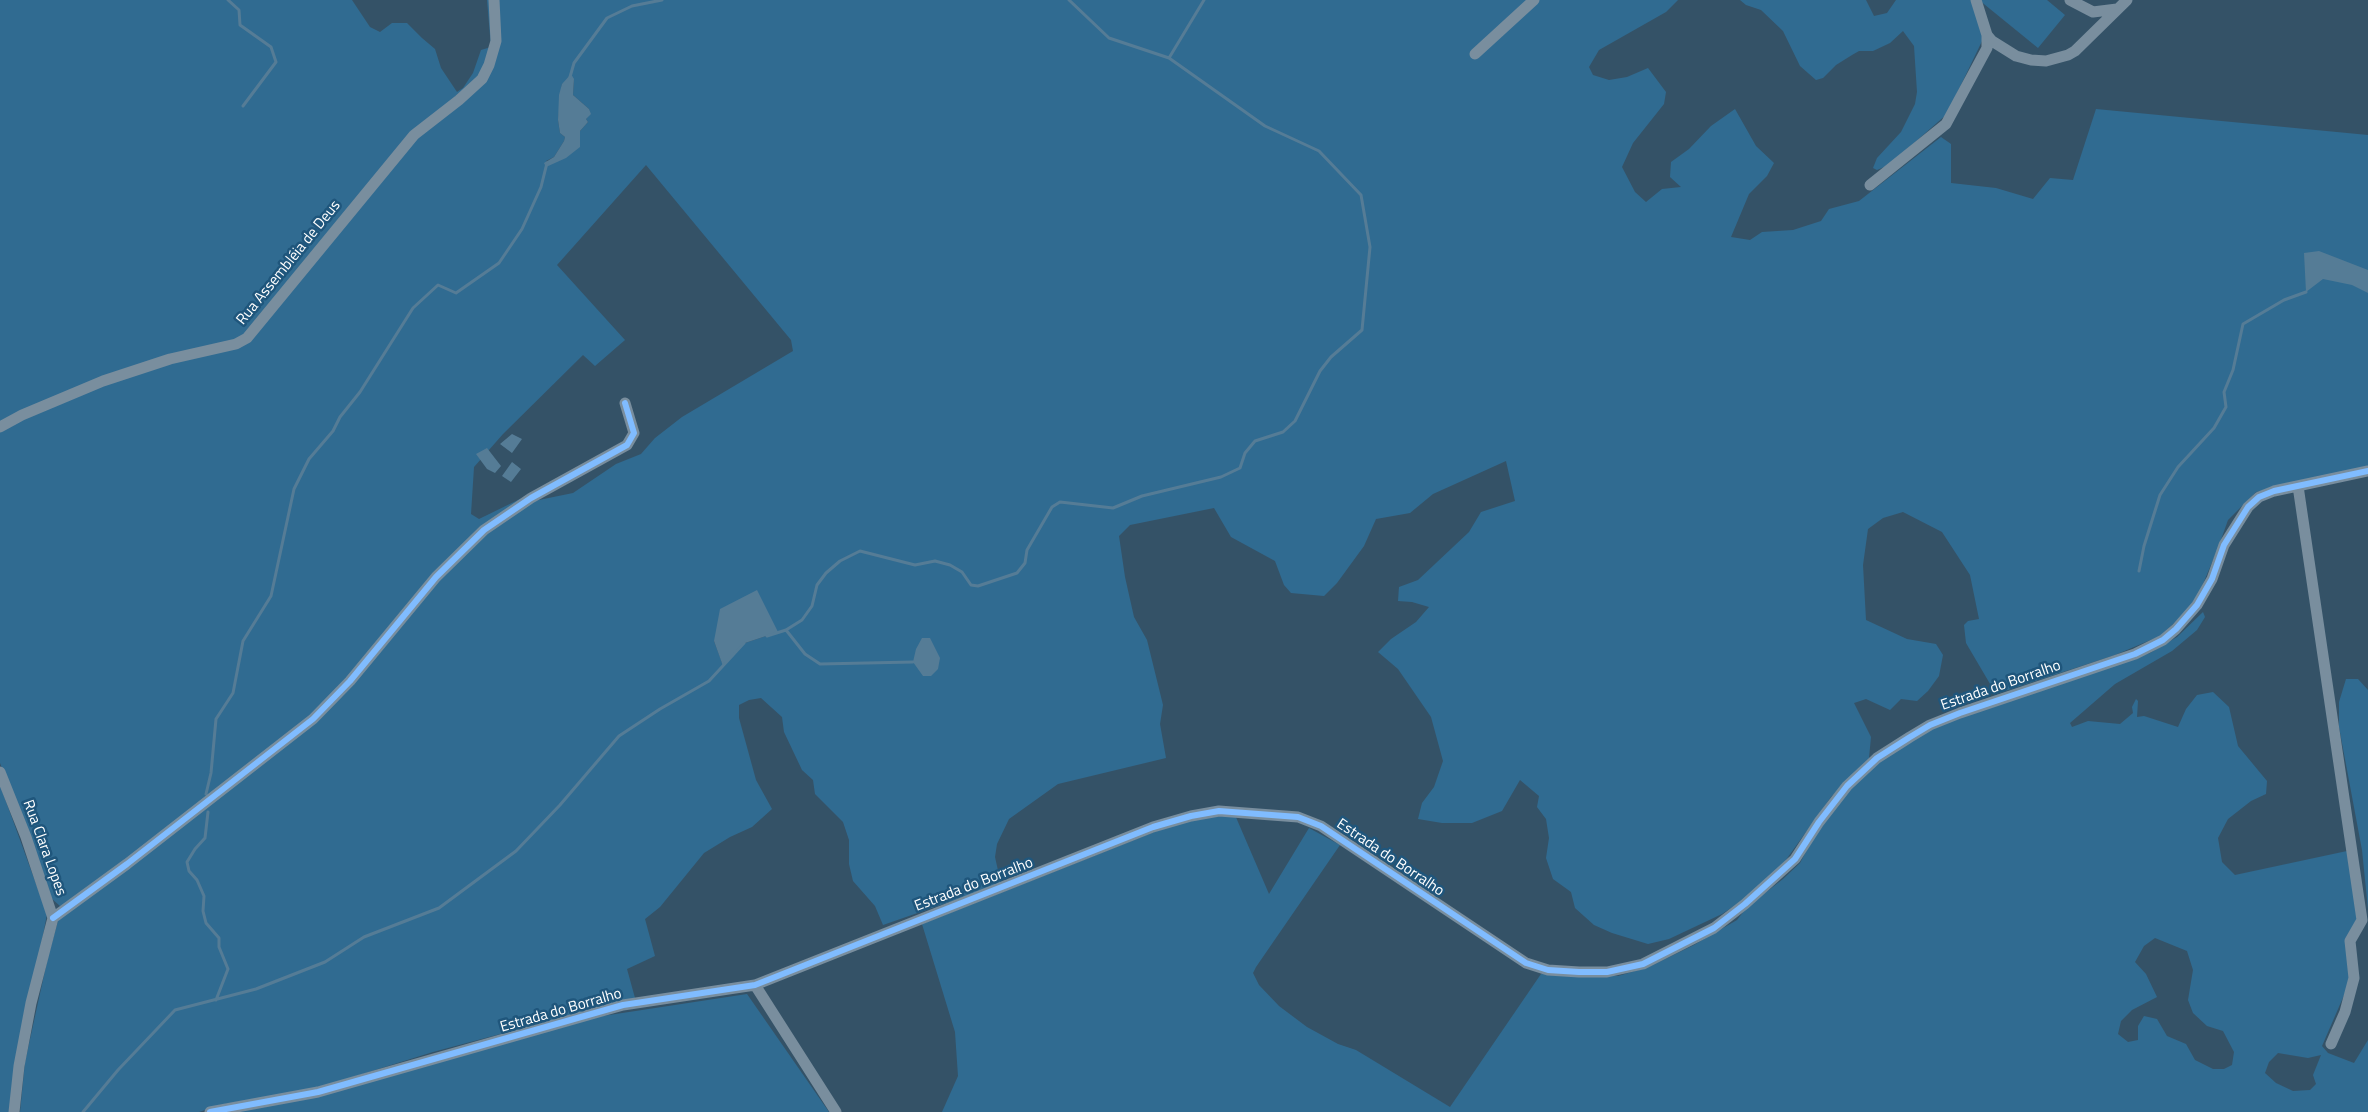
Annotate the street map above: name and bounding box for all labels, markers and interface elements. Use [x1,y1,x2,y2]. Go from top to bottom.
street label: Rua Assembléia de Deus [233,197,345,329]
street label: Estrada do Borralho [1939,657,2063,715]
street label: Rua Clara Lopes [18,798,70,898]
street label: Estrada do Borralho [1333,815,1447,901]
street label: Estrada do Borralho [912,854,1036,916]
street label: Estrada do Borralho [498,985,624,1037]

